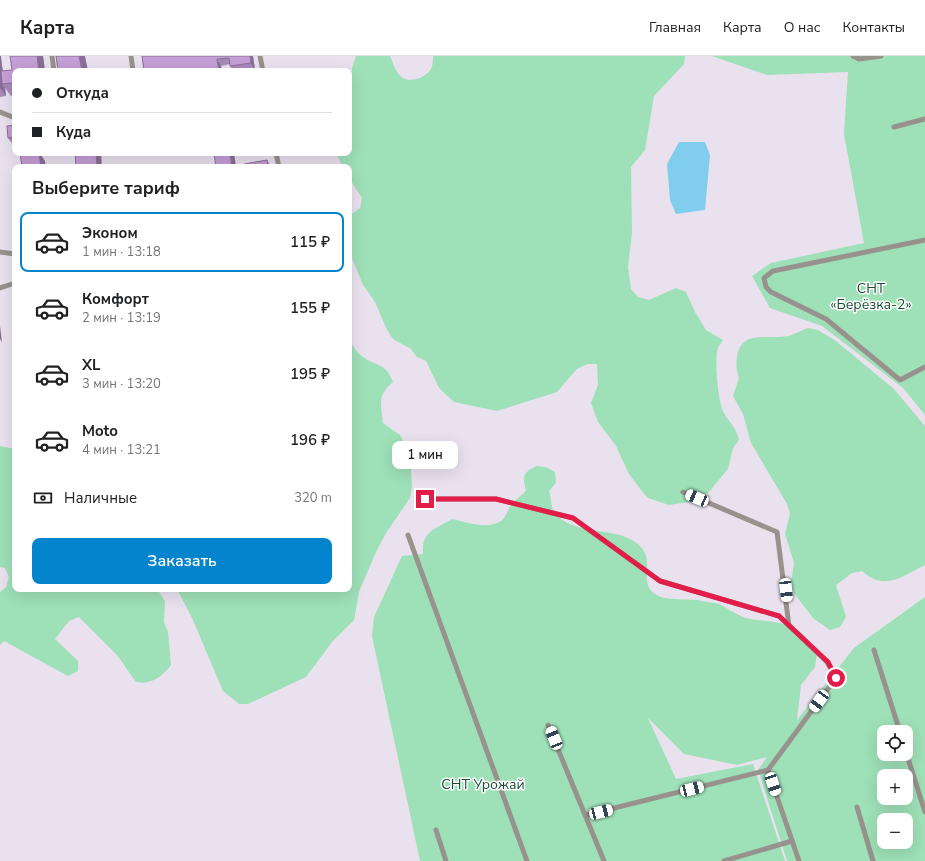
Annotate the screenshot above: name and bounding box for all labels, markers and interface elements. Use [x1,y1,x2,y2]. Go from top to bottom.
text: Карта [20,15,75,41]
text: Главная [649,18,701,37]
text: Карта [723,18,762,37]
text: О нас [784,18,820,37]
text: Контакты [842,18,905,37]
text: Откуда [56,83,109,103]
text: Куда [56,122,91,142]
text: Выберите тариф [32,176,180,200]
text: Эконом [82,223,138,243]
icon: car [34,224,70,260]
text: 115 ₽ [290,232,330,252]
text: 1 мин · 13:18 [82,243,161,261]
park label: СНТ «Берёзка-2» [830,279,912,314]
text: Комфорт [82,289,149,309]
icon: car [34,290,70,326]
text: 155 ₽ [290,298,330,318]
text: 2 мин · 13:19 [82,309,161,327]
text: XL [82,355,101,375]
icon: car [34,356,70,392]
text: 195 ₽ [290,364,330,384]
text: 3 мин · 13:20 [82,375,161,393]
text: Moto [82,421,118,441]
icon: car [34,422,70,458]
text: 196 ₽ [290,430,330,450]
text: 4 мин · 13:21 [82,441,161,459]
callout: 1 мин [392,441,458,469]
text: 1 мин [407,446,443,464]
icon: cash [32,487,54,509]
text: Наличные [64,488,137,508]
car [684,488,710,508]
text: 320 m [294,489,332,507]
route end [416,490,434,508]
button: Заказать [32,538,332,584]
car [779,577,793,603]
route start [827,669,845,687]
car [807,688,831,714]
car [544,725,564,751]
map controls [877,725,913,849]
button: locate [877,725,913,761]
button: + [877,769,913,805]
car [764,771,782,797]
park label: СНТ Урожай [441,775,525,794]
car [679,780,705,798]
car [588,803,614,821]
button: − [877,813,913,849]

